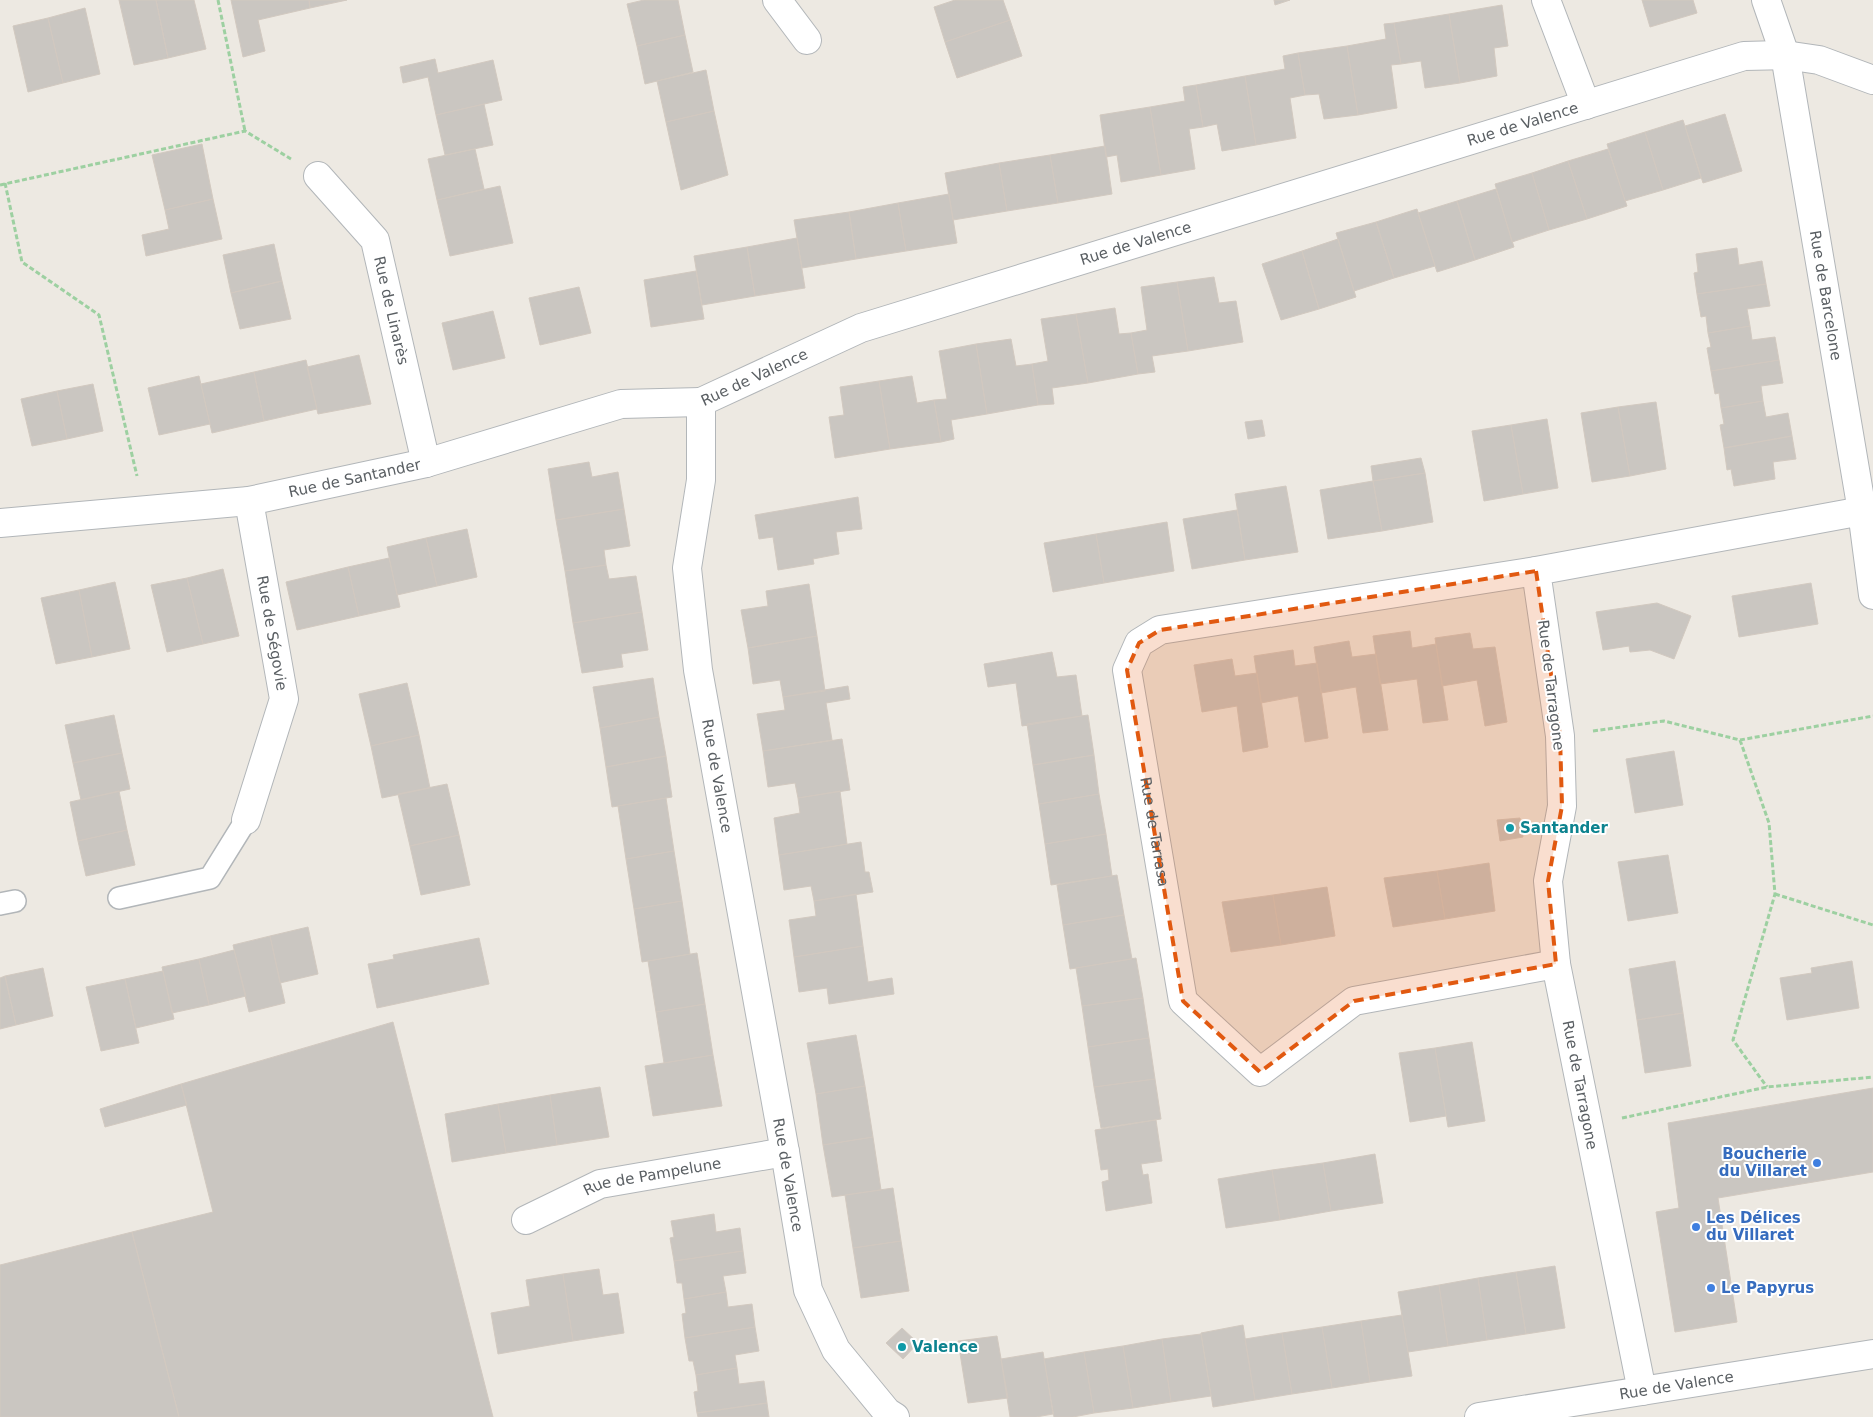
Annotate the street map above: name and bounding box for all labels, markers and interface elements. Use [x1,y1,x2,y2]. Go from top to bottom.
street label: Rue de Valence [1465,99,1581,150]
street label: Rue de Valence [1078,218,1194,269]
street label: Rue de Barcelone [1806,229,1845,362]
street label: Rue de Linarès [370,254,412,367]
street label: Rue de Valence [698,345,810,410]
street label: Rue de Santander [287,455,423,501]
street label: Rue de Ségovie [253,574,291,692]
street label: Rue de Tarragone [1534,619,1568,751]
street label: Rue de Valence [698,718,736,834]
street label: Rue de Tarrasa [1136,776,1173,888]
place label: Santander [1520,819,1608,837]
marker: Santander [1504,822,1516,834]
street label: Rue de Tarragone [1559,1019,1601,1151]
street label: Rue de Valence [769,1117,807,1233]
place label: Boucherie du Villaret [1719,1145,1807,1180]
street label: Rue de Pampelune [580,1154,723,1200]
marker: Boucherie du Villaret [1811,1157,1823,1169]
place label: Les Délices du Villaret [1706,1209,1801,1244]
marker: Les Délices du Villaret [1690,1221,1702,1233]
place label: Le Papyrus [1721,1279,1814,1297]
marker: Le Papyrus [1705,1282,1717,1294]
place label: Valence [912,1338,978,1356]
marker: Valence [896,1341,908,1353]
street label: Rue de Valence [1618,1367,1735,1403]

